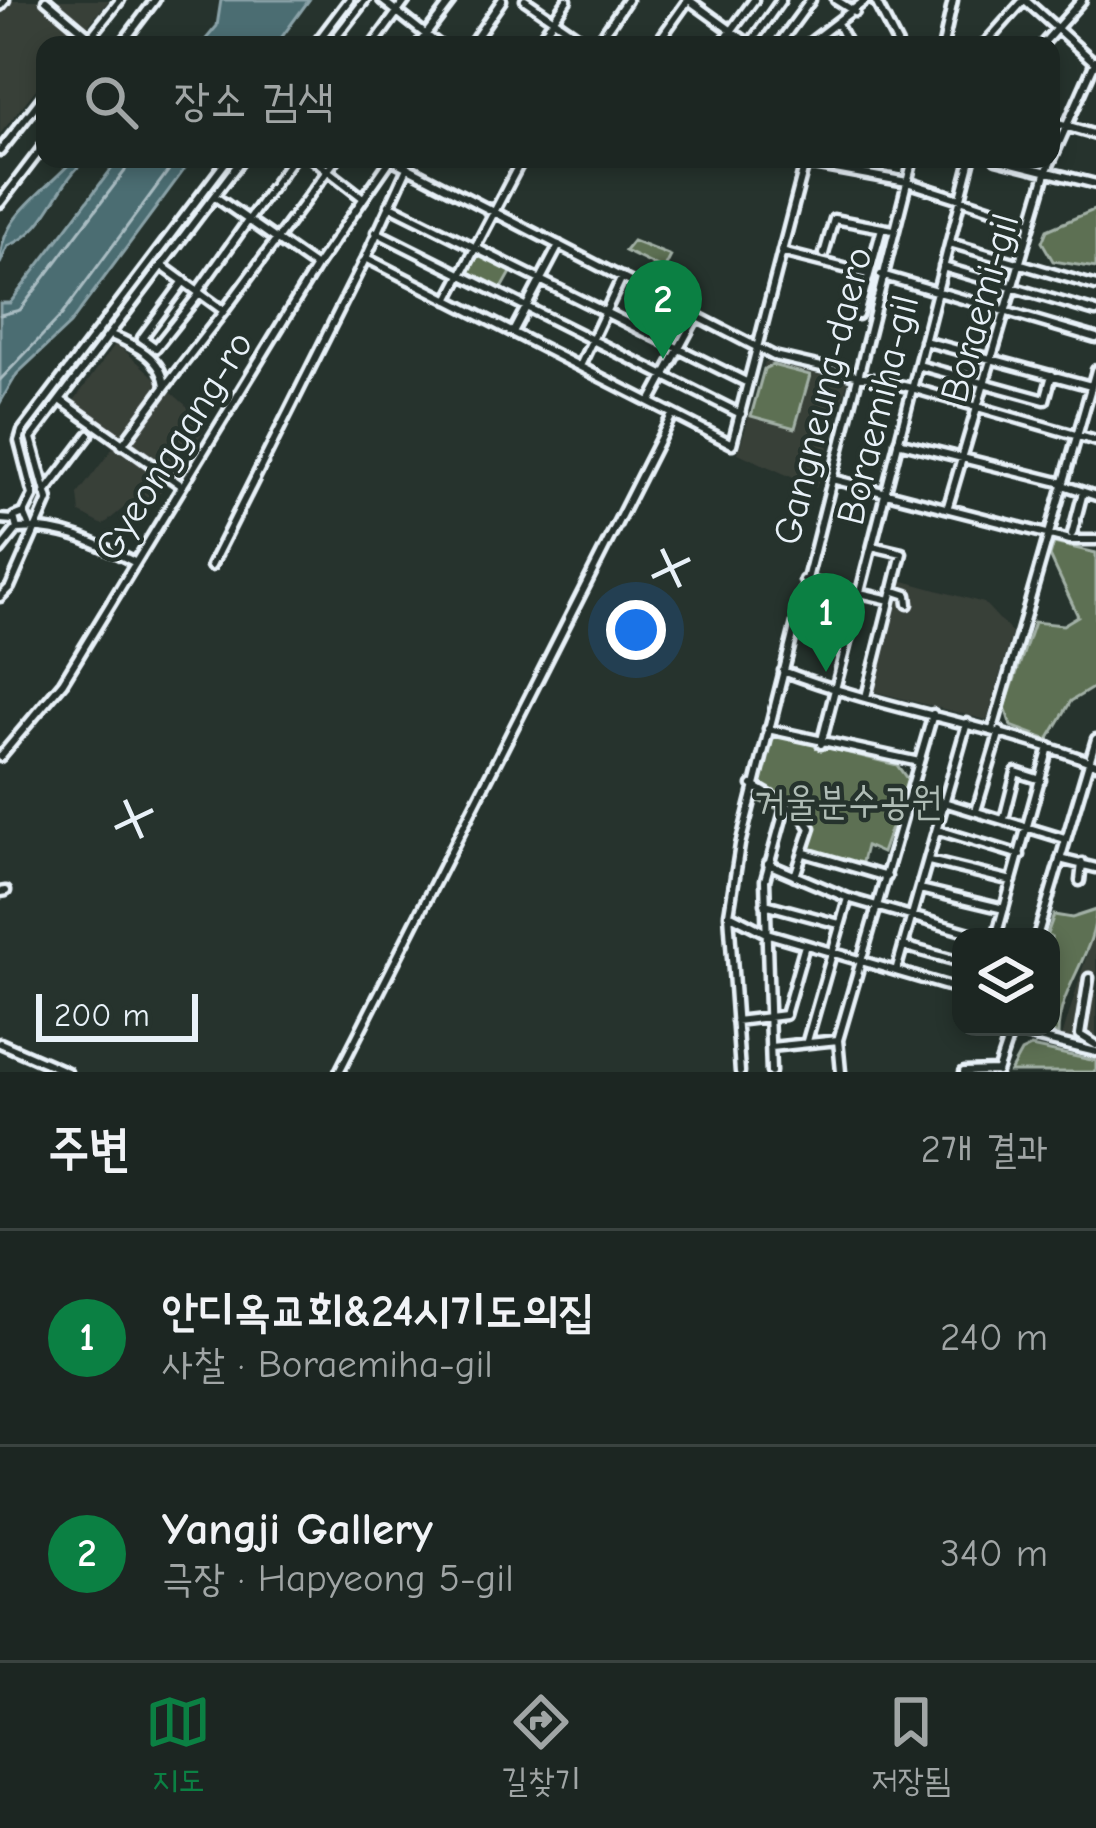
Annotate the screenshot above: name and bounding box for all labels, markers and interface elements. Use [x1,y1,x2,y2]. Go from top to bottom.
search box [36,36,1060,168]
icon: search [78,69,144,135]
text: 장소 검색 [174,74,334,126]
street label: Boraemi-gil [932,209,1028,407]
street label: Gangneung-daero [764,243,882,549]
pin: 2 [624,260,702,359]
street label: Boraemiha-gil [828,291,928,529]
street label: Gyeonggang-ro [86,323,262,569]
pin: 1 [787,573,865,672]
your location [606,600,666,660]
park label: 거울분수공원 [754,779,942,824]
map controls [952,928,1060,1036]
button: layers [952,928,1060,1036]
scale bar [36,988,198,1041]
text: 200 m [54,996,150,1034]
text: 주변 [48,1119,130,1178]
text: 2개 결과 [920,1127,1048,1172]
text: 안디옥교회&24시기도의집 [162,1285,594,1337]
text: 1 [79,1315,95,1360]
text: 240 m [940,1315,1048,1360]
text: 사찰 · Boraemiha-gil [162,1342,493,1387]
text: Yangji Gallery [162,1503,433,1555]
text: 2 [77,1531,97,1576]
text: 340 m [940,1531,1048,1576]
text: 극장 · Hapyeong 5-gil [162,1556,514,1601]
tab: 지도 [145,1689,211,1802]
tab: 길찾기 [501,1689,581,1802]
tab: 저장됨 [871,1689,951,1802]

